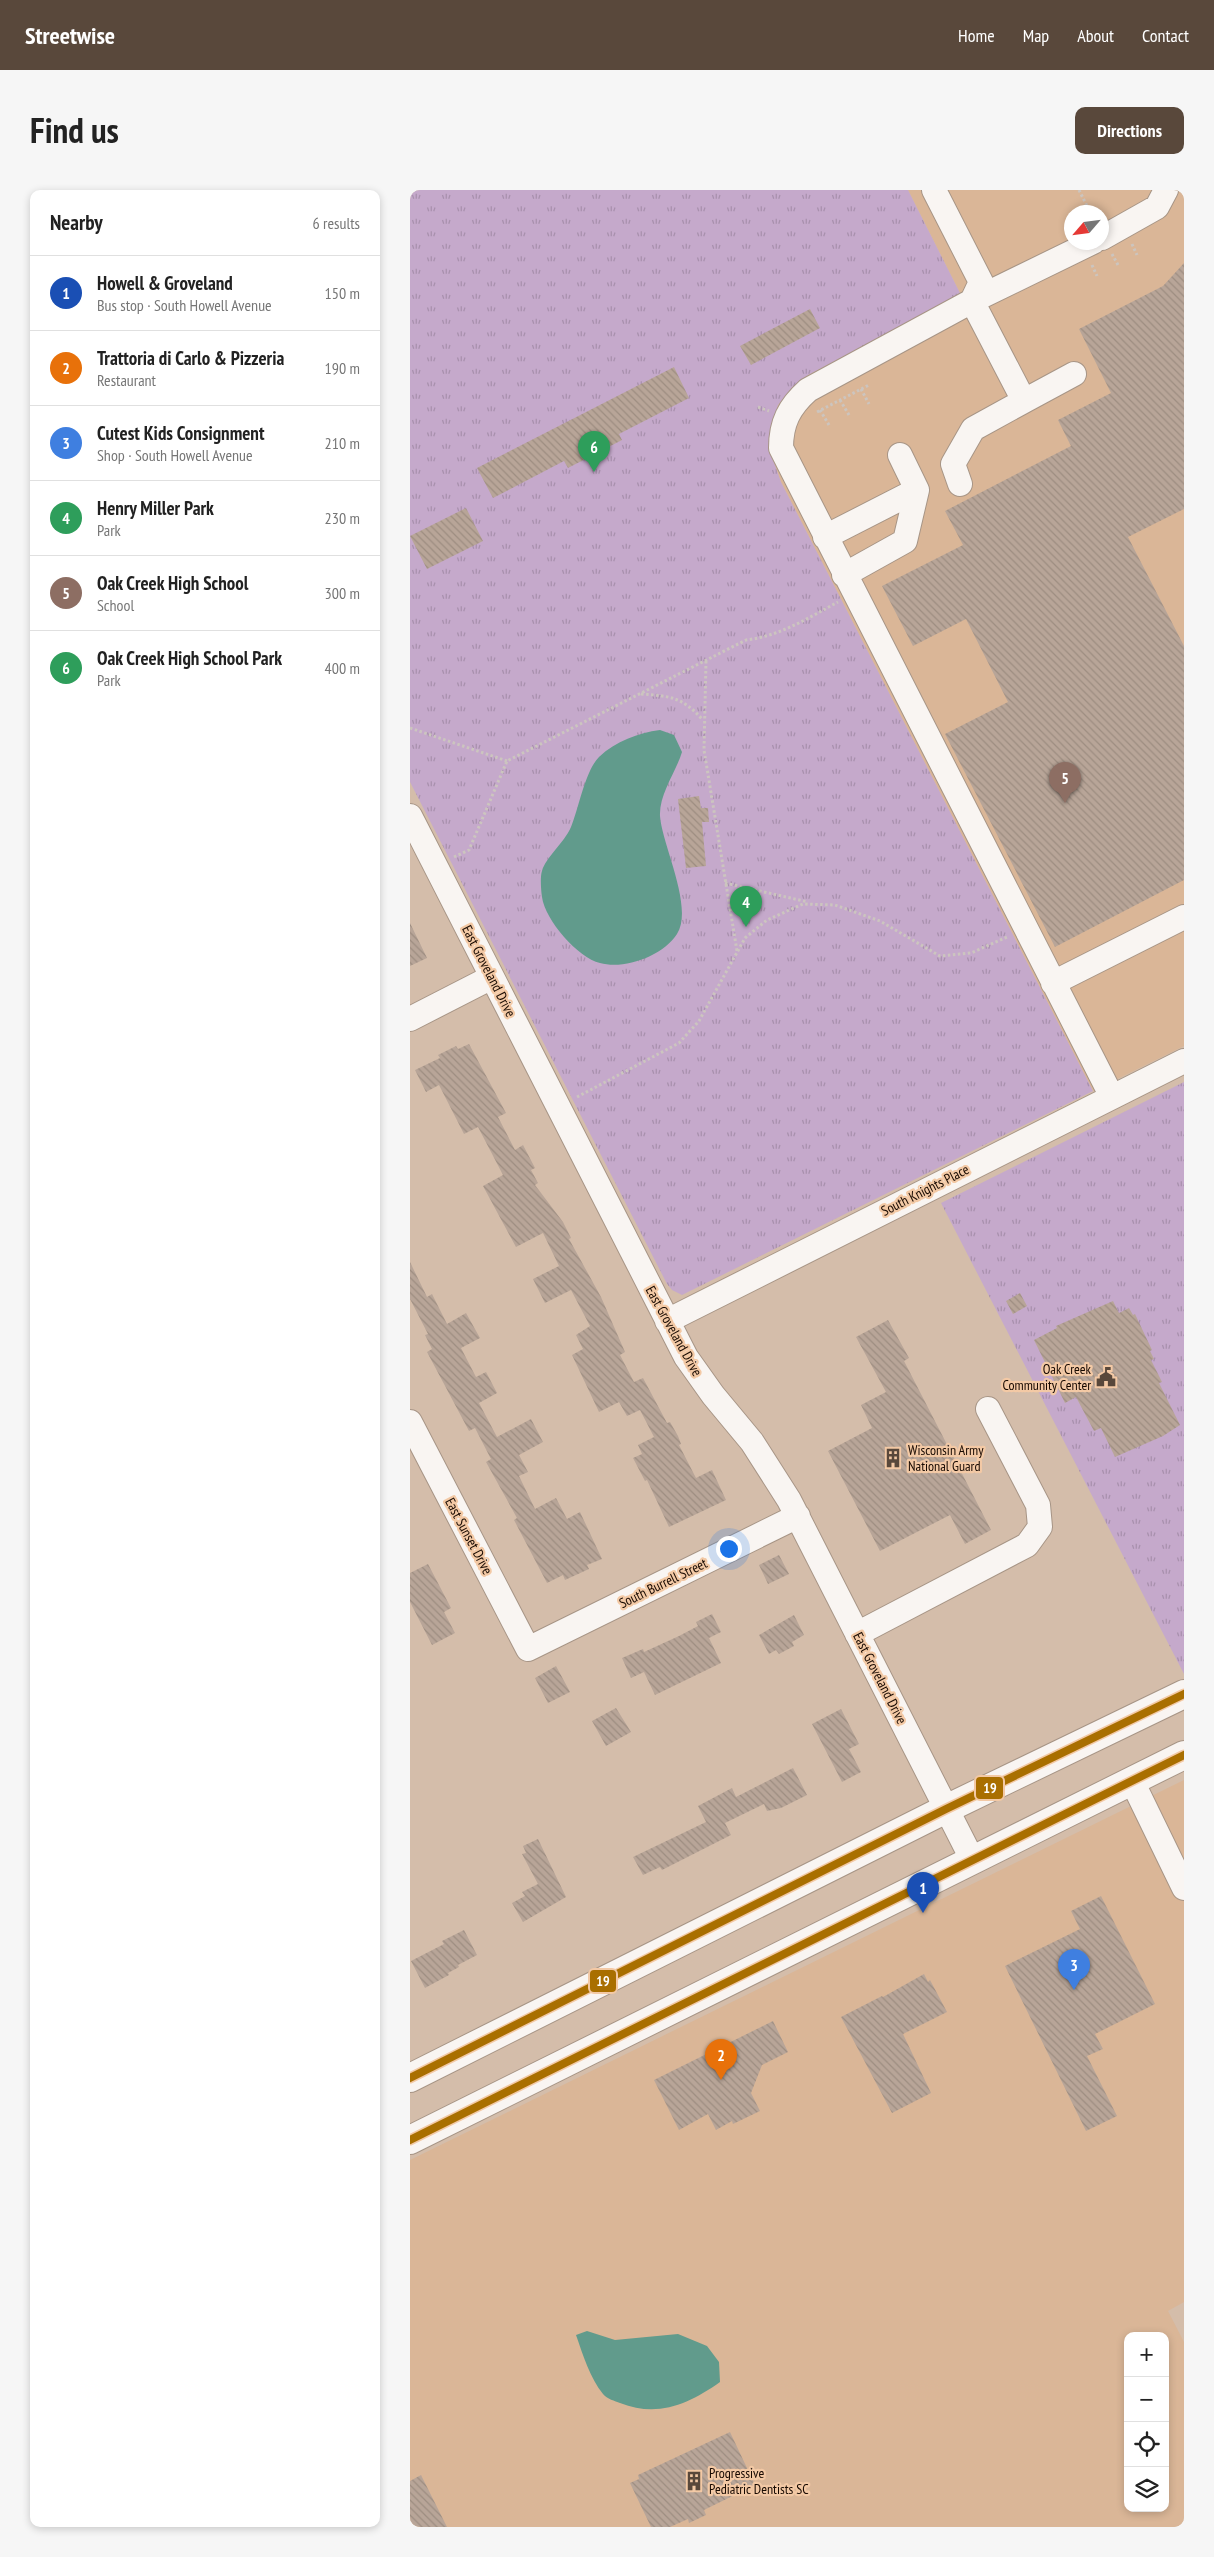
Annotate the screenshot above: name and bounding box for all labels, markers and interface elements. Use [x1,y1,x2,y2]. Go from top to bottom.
text: Streetwise [25,20,115,51]
text: Home [958,24,995,47]
text: Map [1023,24,1049,47]
text: About [1077,24,1114,47]
text: Contact [1142,24,1189,47]
text: Find us [30,107,119,153]
button: Directions [1075,107,1184,154]
north arrow [1064,205,1109,250]
text: Nearby [50,209,103,236]
text: 6 results [313,213,360,233]
text: Howell & Groveland [97,271,233,295]
text: 1 [62,283,70,303]
text: 150 m [325,283,360,303]
text: Bus stop · South Howell Avenue [97,295,272,315]
text: Trattoria di Carlo & Pizzeria [97,346,284,370]
text: 2 [62,358,70,378]
text: 190 m [325,358,360,378]
text: Restaurant [97,370,156,390]
text: Cutest Kids Consignment [97,421,264,445]
pin: 6 [578,431,610,472]
text: 3 [62,433,70,453]
text: 210 m [325,433,360,453]
text: Shop · South Howell Avenue [97,445,253,465]
text: Henry Miller Park [97,496,214,520]
text: 4 [62,508,70,528]
text: 230 m [325,508,360,528]
text: Park [97,520,121,540]
text: Oak Creek High School [97,571,248,595]
text: 5 [62,583,70,603]
text: 300 m [325,583,360,603]
text: School [97,595,134,615]
text: Oak Creek High School Park [97,646,282,670]
text: 6 [62,658,70,678]
text: 400 m [325,658,360,678]
text: Park [97,670,121,690]
pin: 5 [1049,762,1081,803]
pin: 4 [730,886,762,927]
street label: East Groveland Drive [458,922,520,1020]
street label: South Knights Place [878,1160,972,1220]
street label: East Groveland Drive [642,1283,706,1379]
place label: Oak Creek Community Center [1003,1360,1092,1394]
public building icon: Oak Creek Community Center [1095,1366,1117,1388]
place label: Wisconsin Army National Guard [908,1441,984,1475]
building icon: Wisconsin Army National Guard [882,1447,904,1469]
street label: East Sunset Drive [441,1495,497,1578]
your location [716,1536,742,1562]
street label: South Burrell Street [616,1554,710,1612]
street label: East Groveland Drive [849,1629,911,1727]
line badge: 19 [975,1776,1004,1800]
text: 19 [983,1779,997,1797]
pin: 1 [907,1872,939,1913]
pin: 3 [1058,1949,1090,1990]
line badge: 19 [589,1969,617,1993]
text: 19 [596,1972,610,1990]
pin: 2 [705,2039,737,2080]
map controls [1124,2332,1169,2512]
button: + [1124,2332,1169,2377]
button: − [1124,2377,1169,2422]
button: locate [1124,2422,1169,2467]
place label: Progressive Pediatric Dentists SC [709,2464,809,2498]
button: layers [1124,2467,1169,2512]
building icon: Progressive Pediatric Dentists SC [683,2470,705,2492]

